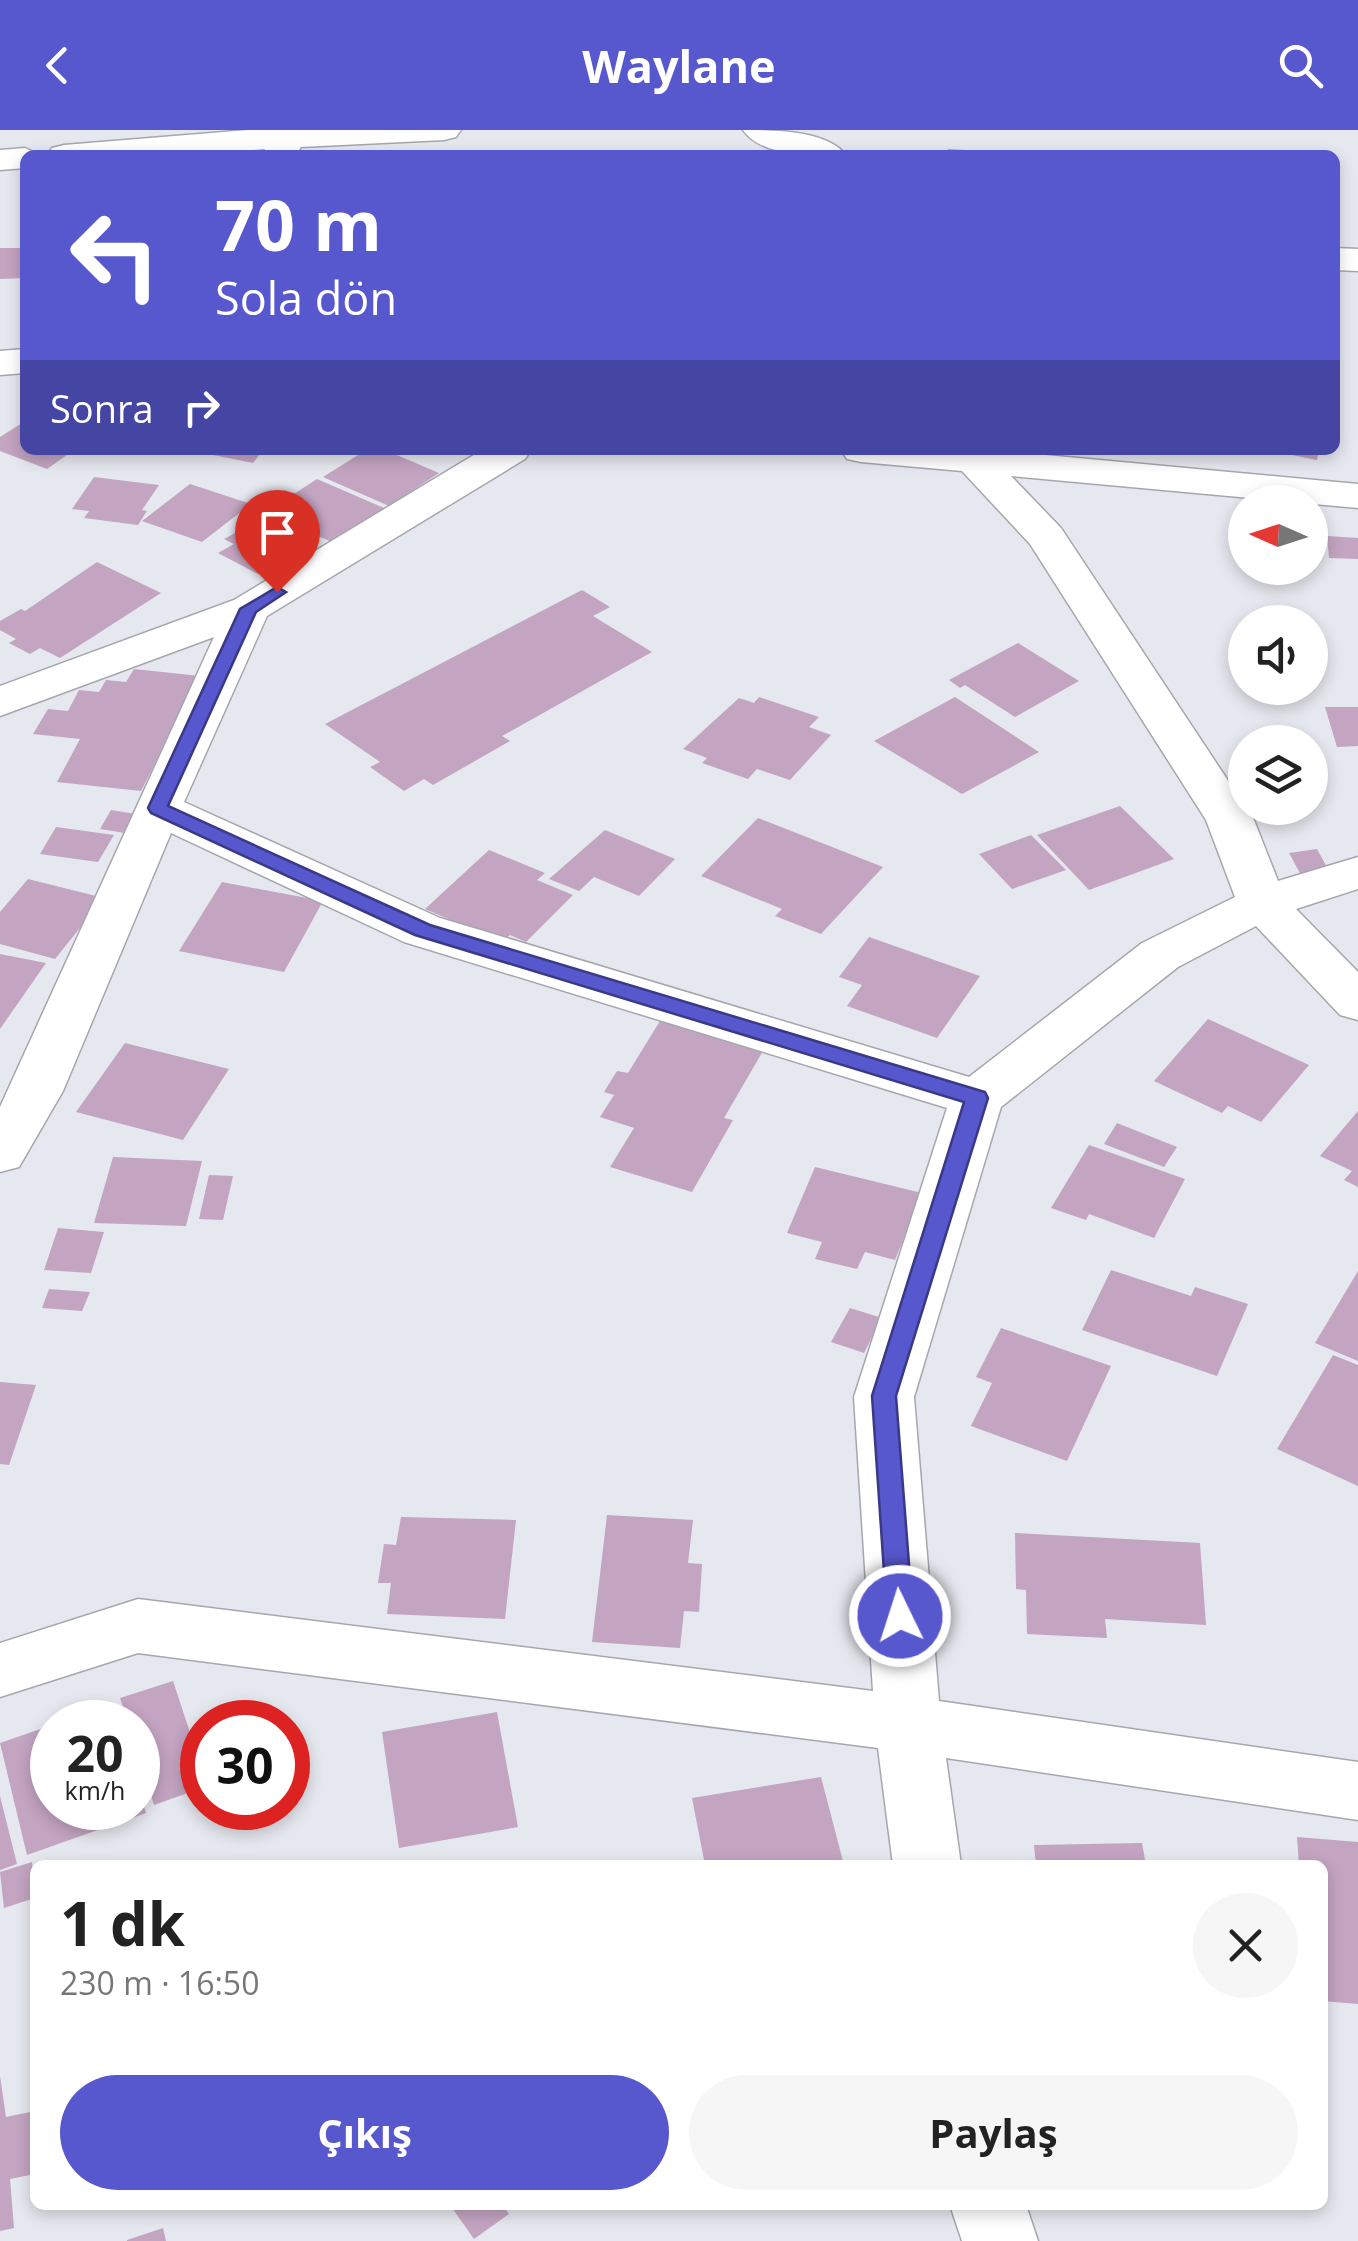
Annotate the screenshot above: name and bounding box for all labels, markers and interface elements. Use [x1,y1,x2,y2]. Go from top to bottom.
text: Waylane [582,35,776,96]
icon: back [30,38,85,93]
icon: search [1273,38,1328,93]
text: 70 m [215,176,382,272]
icon: left [50,190,180,320]
text: Sola dön [215,267,397,328]
icon: right [174,380,229,435]
text: Sonra [50,382,154,434]
north arrow [1228,485,1328,585]
map controls [1228,485,1328,825]
pin [235,490,320,593]
icon: arrive [250,505,305,560]
button: sound [1228,605,1328,705]
button: layers [1228,725,1328,825]
position arrow [848,1564,952,1668]
speed limit sign: 30 [180,1700,310,1830]
text: 20 [66,1719,124,1787]
text: km/h [65,1773,125,1807]
text: 1 dk [60,1882,185,1964]
button: close [1193,1893,1298,1998]
text: 230 m · 16:50 [60,1961,259,2004]
button: Çıkış [60,2075,669,2190]
button: Paylaş [689,2075,1298,2190]

